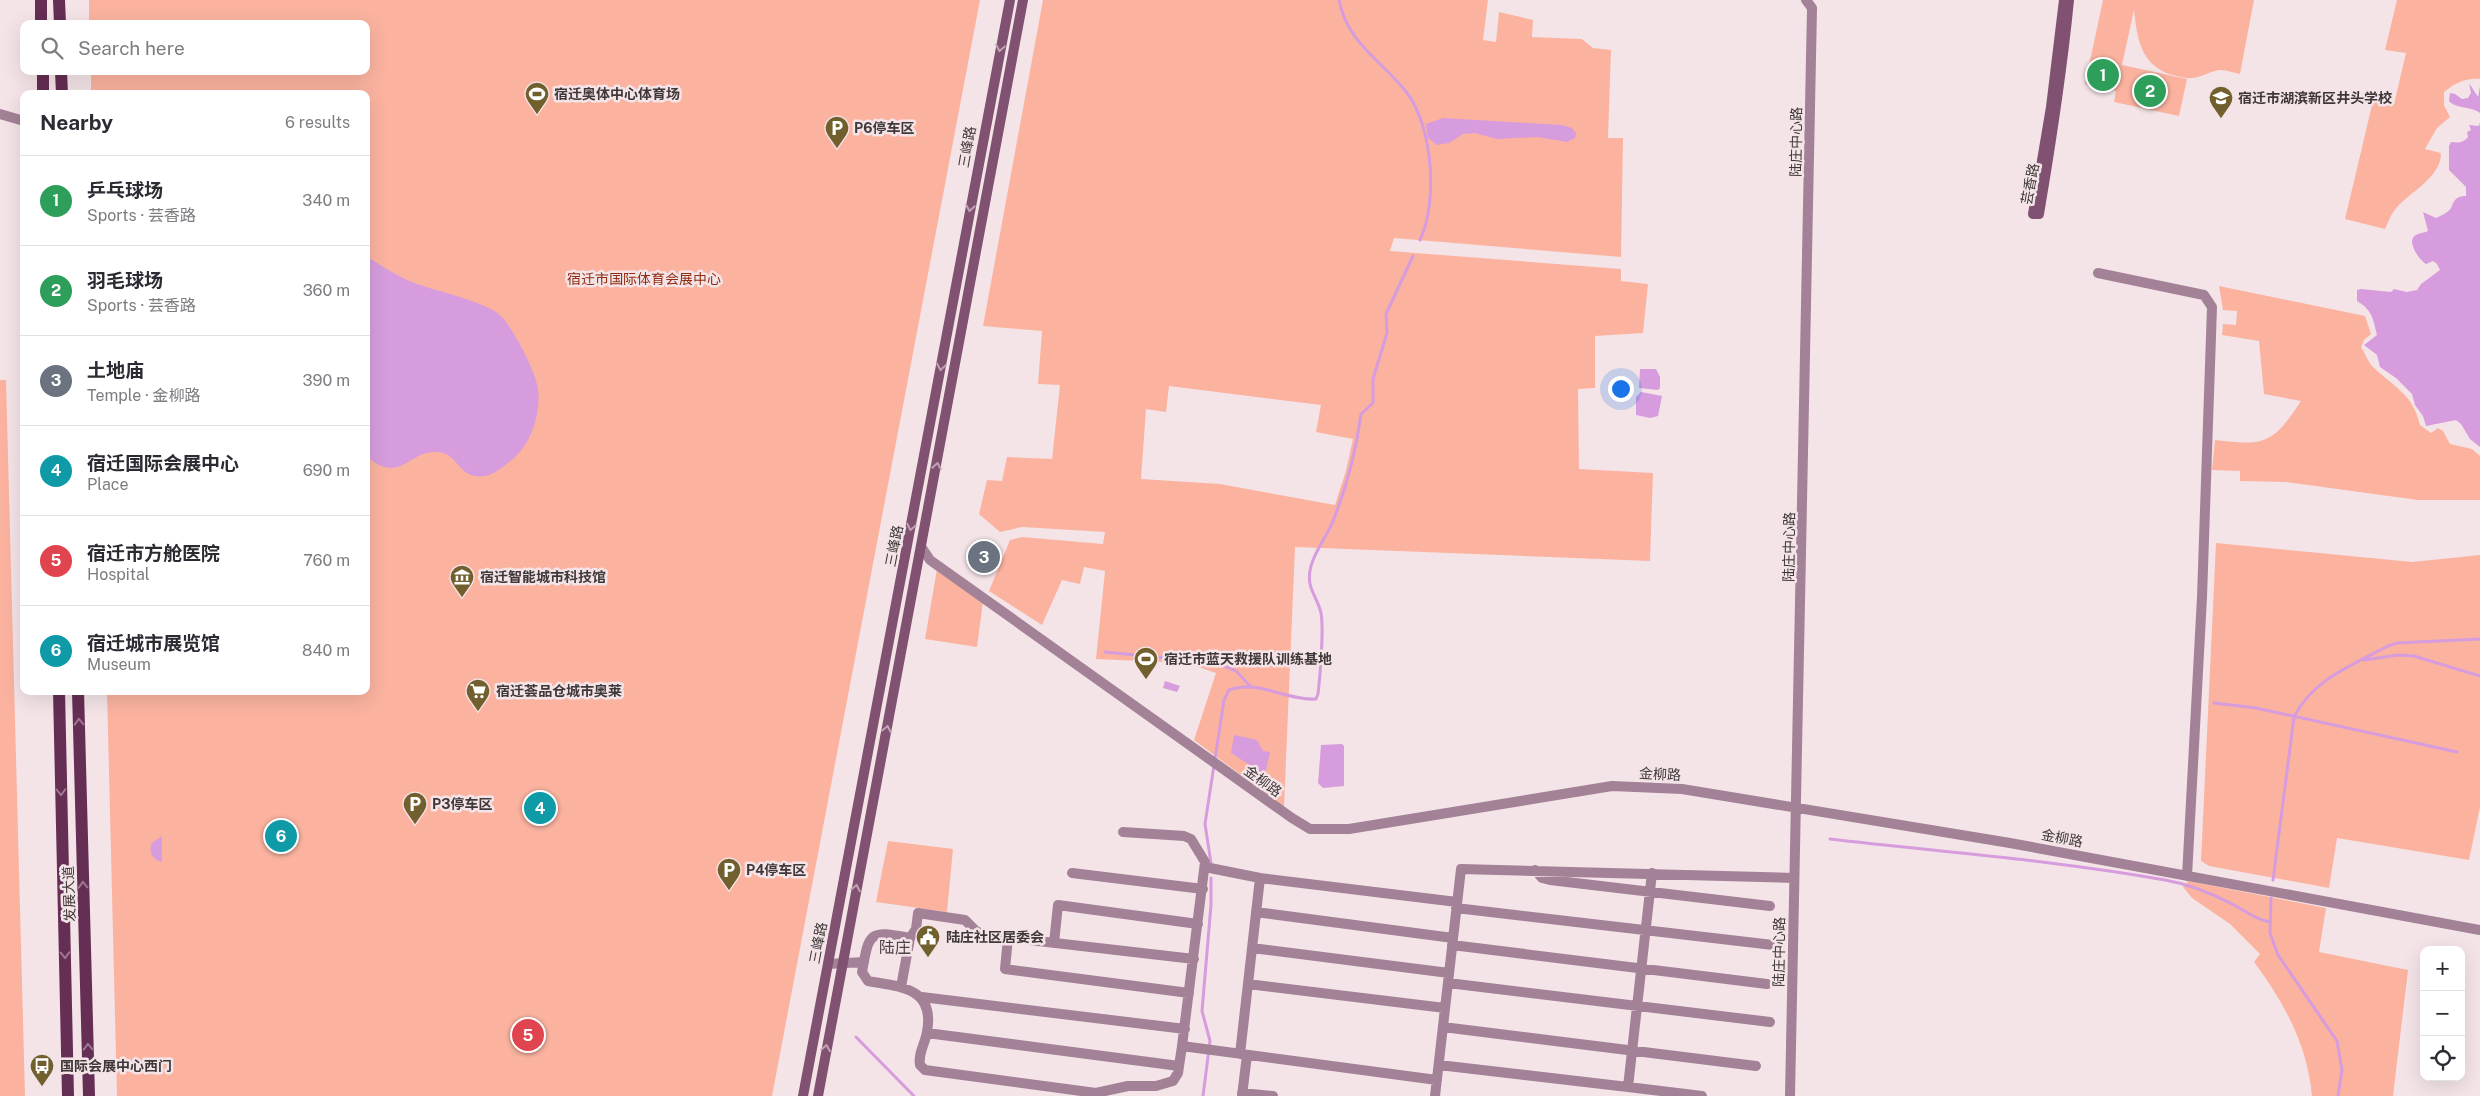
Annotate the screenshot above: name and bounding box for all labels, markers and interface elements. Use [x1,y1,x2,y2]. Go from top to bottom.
search box [20,20,370,75]
icon: search [38,34,66,62]
text: Search here [78,37,185,59]
one-way arrow [996,43,1006,52]
pin: 1 [2087,56,2119,94]
pin: 2 [2134,72,2166,110]
sports icon: 宿迁奥体中心体育场 [524,81,550,115]
school or university icon: 宿迁市湖滨新区井头学校 [2208,85,2234,119]
place label: 宿迁奥体中心体育场 [554,86,680,102]
place label: 宿迁市湖滨新区井头学校 [2238,90,2392,106]
street label: 陆庄中心路 [1787,107,1805,177]
text: Nearby [40,110,113,135]
text: 6 results [285,113,350,132]
parking icon: P6停车区 [824,115,850,149]
place label: P6停车区 [854,120,914,136]
street label: 三峰路 [955,125,979,169]
street label: 芸香路 [2018,162,2042,206]
text: 乒乓球场 [87,179,163,201]
text: 1 [53,191,59,210]
text: 340 m [302,191,350,210]
one-way arrow [966,203,976,212]
text: Sports · 芸香路 [87,206,196,225]
text: 羽毛球场 [87,269,163,291]
park label: 宿迁市国际体育会展中心 [567,271,721,287]
text: 2 [51,281,61,300]
text: 360 m [303,281,350,300]
text: Sports · 芸香路 [87,296,196,315]
text: 土地庙 [87,359,144,381]
one-way arrow [936,363,946,372]
text: 3 [51,371,61,390]
text: 390 m [303,371,350,390]
your location [1608,376,1634,402]
text: Temple · 金柳路 [87,386,201,405]
text: 宿迁国际会展中心 [87,452,239,474]
text: 4 [51,461,61,480]
text: 690 m [303,461,350,480]
one-way arrow [931,462,941,470]
text: Place [87,475,129,494]
street label: 陆庄中心路 [1780,512,1798,582]
one-way arrow [907,523,917,532]
street label: 三峰路 [882,524,906,568]
pin: 3 [968,538,1000,576]
text: 宿迁市方舱医院 [87,542,220,564]
text: 5 [51,551,61,570]
text: 760 m [303,551,350,570]
museum icon: 宿迁智能城市科技馆 [449,564,475,598]
text: Hospital [87,565,150,584]
place label: 宿迁智能城市科技馆 [480,569,606,585]
text: 宿迁城市展览馆 [87,632,220,654]
text: 6 [51,641,61,660]
text: 840 m [302,641,350,660]
sports icon: 宿迁市蓝天救援队训练基地 [1133,646,1159,680]
place label: 宿迁市蓝天救援队训练基地 [1164,651,1332,667]
text: Museum [87,655,151,674]
supermarket icon: 宿迁荟品仓城市奥莱 [465,678,491,712]
place label: 宿迁荟品仓城市奥莱 [496,683,622,699]
one-way arrow [74,718,84,726]
one-way arrow [881,724,892,733]
street label: 金柳路 [1241,762,1285,800]
street label: 金柳路 [1639,765,1681,783]
one-way arrow [56,789,66,797]
pin: 4 [524,789,556,827]
parking icon: P3停车区 [402,791,428,825]
place label: P3停车区 [432,796,492,812]
pin: 6 [265,817,297,855]
street label: 金柳路 [2040,826,2084,850]
parking icon: P4停车区 [716,857,742,891]
place label: P4停车区 [746,862,806,878]
street label: 发展大道 [60,866,78,922]
one-way arrow [78,881,89,889]
one-way arrow [851,884,861,893]
street label: 陆庄中心路 [1770,917,1788,987]
street label: 三峰路 [806,921,830,965]
public building icon: 陆庄社区居委会 [915,924,941,958]
place label: 陆庄社区居委会 [946,929,1044,945]
district label: 陆庄 [879,938,911,957]
map controls [2420,946,2465,1081]
button: + [2420,946,2465,991]
one-way arrow [60,952,70,959]
button: − [2420,991,2465,1036]
pin: 5 [512,1016,544,1054]
button: locate [2420,1036,2465,1081]
one-way arrow [83,1043,93,1051]
one-way arrow [821,1044,831,1052]
bus stop icon: 国际会展中心西门 [29,1053,55,1087]
place label: 国际会展中心西门 [60,1058,172,1074]

